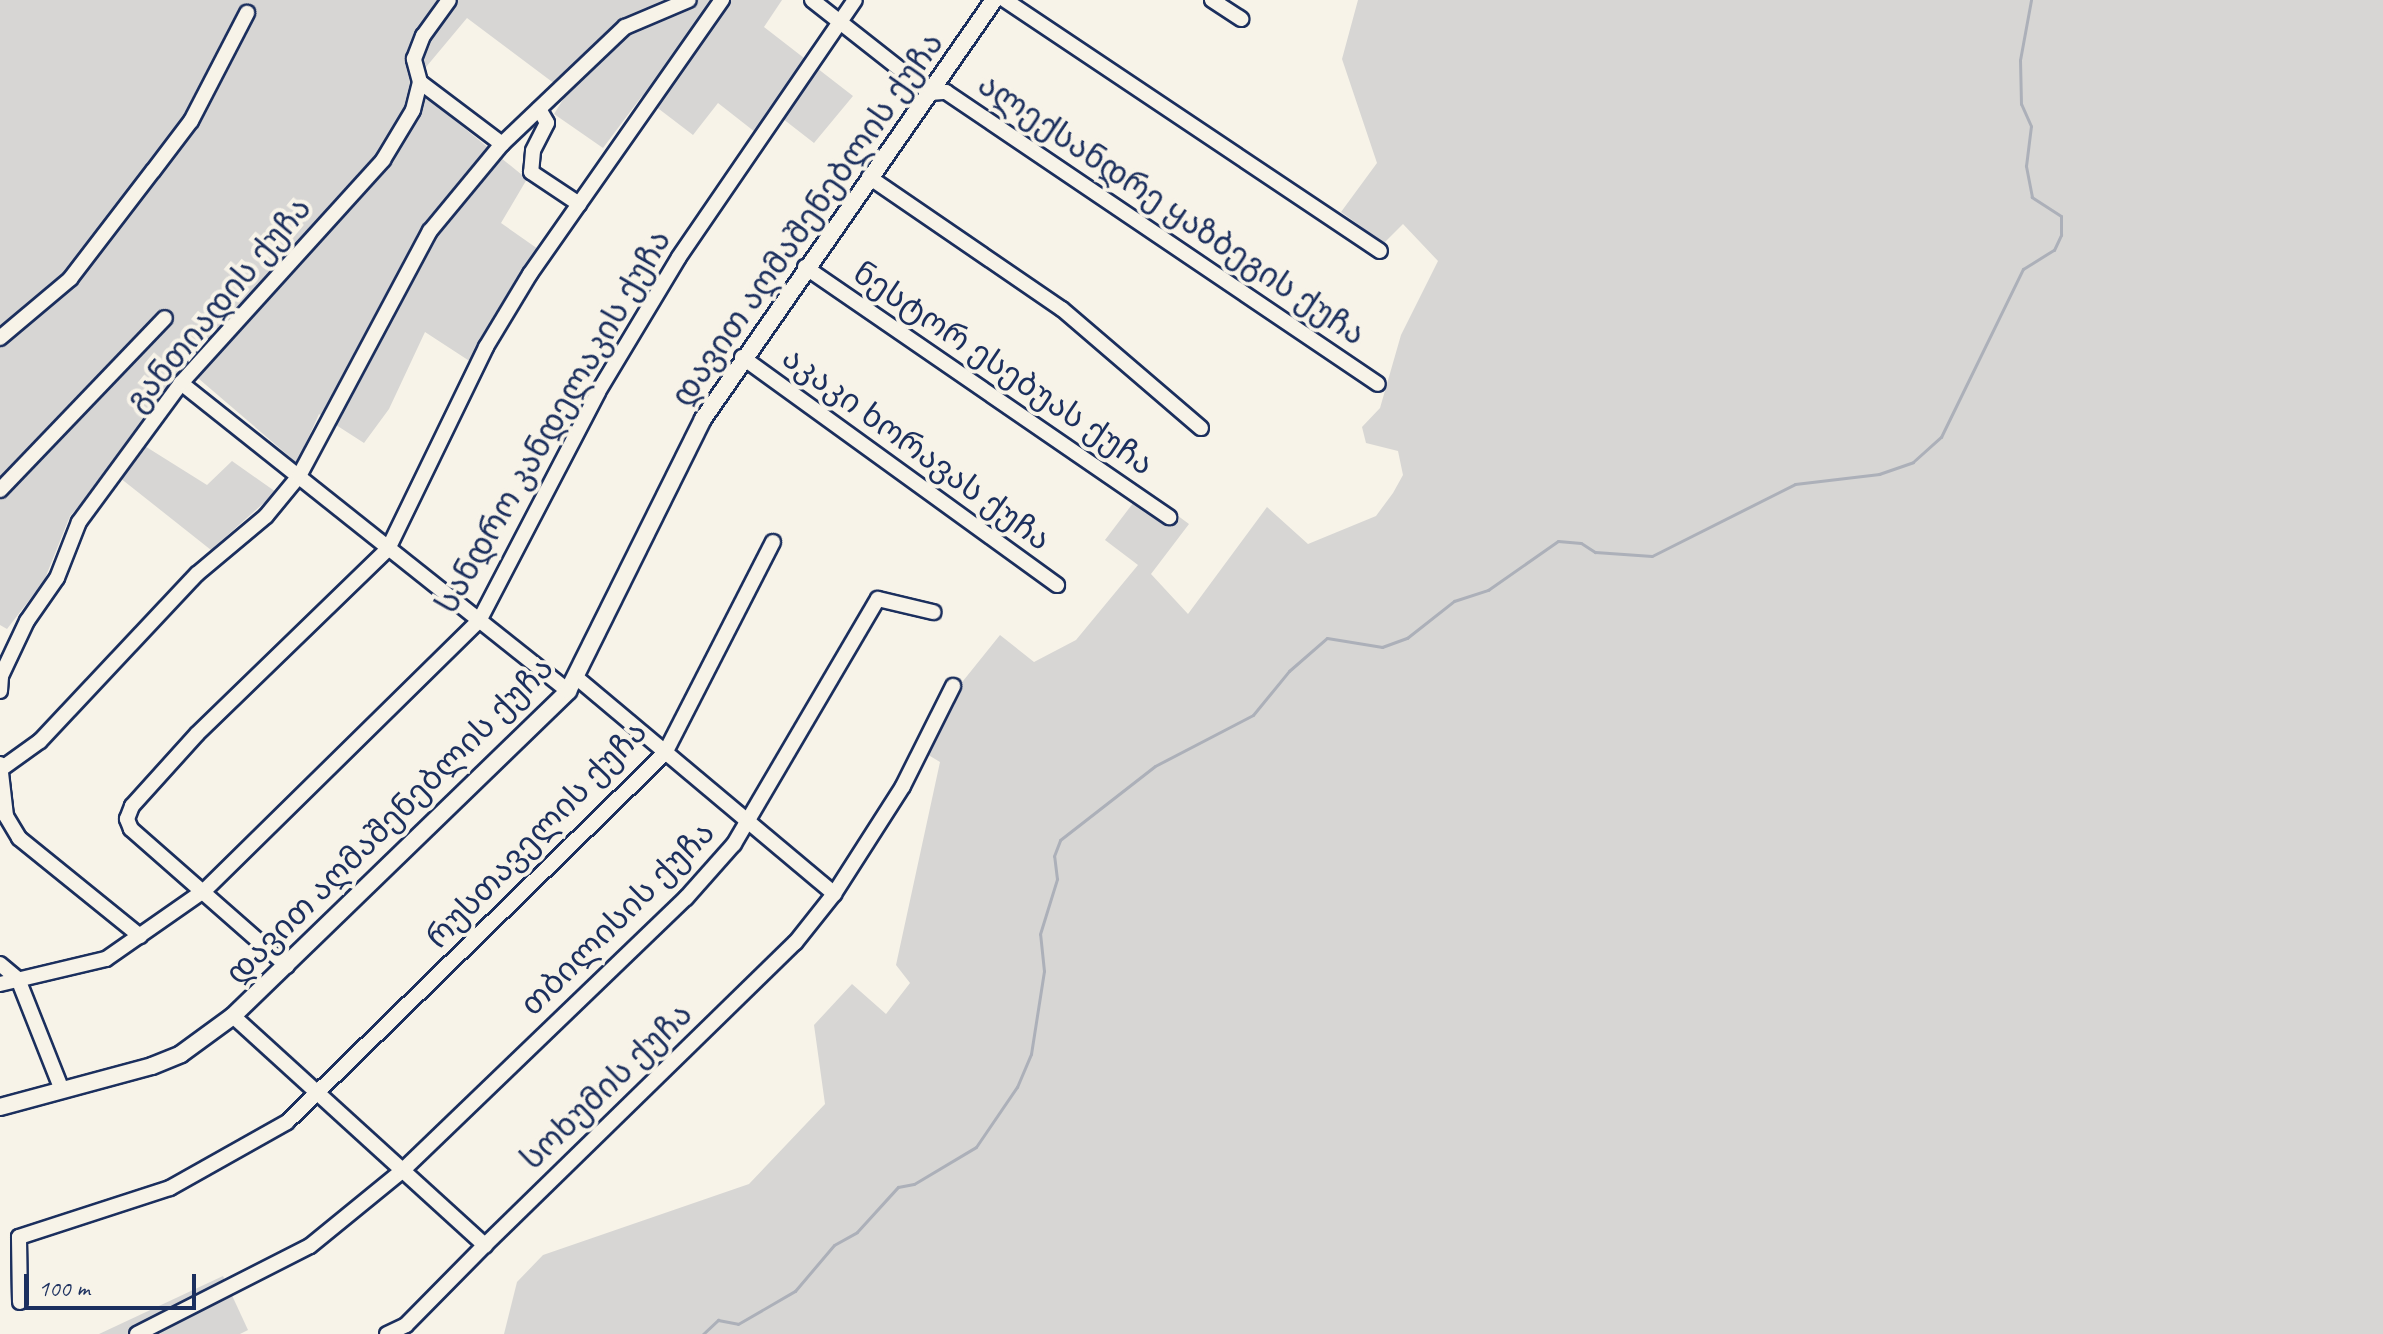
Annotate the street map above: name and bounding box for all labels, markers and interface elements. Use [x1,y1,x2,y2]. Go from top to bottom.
street label: დავით აღმაშენებლის ქუჩა [664,26,952,414]
street label: ალექსანდრე ყაზბეგის ქუჩა [970,66,1372,354]
street label: განთიადის ქუჩა [118,190,320,420]
street label: სანდრო კანდელაკის ქუჩა [428,224,680,620]
street label: ნესტორ ესებუას ქუჩა [845,254,1161,484]
street label: აკაკი ხორავას ქუჩა [774,339,1058,559]
street label: დავით აღმაშენებლის ქუჩა [218,649,562,993]
street label: რუსთაველის ქუჩა [419,713,655,957]
street label: თბილისის ქუჩა [513,814,723,1024]
street label: სოხუმის ქუჩა [513,996,701,1178]
scale bar [28,1258,200,1308]
text: 100 m [38,1273,90,1303]

